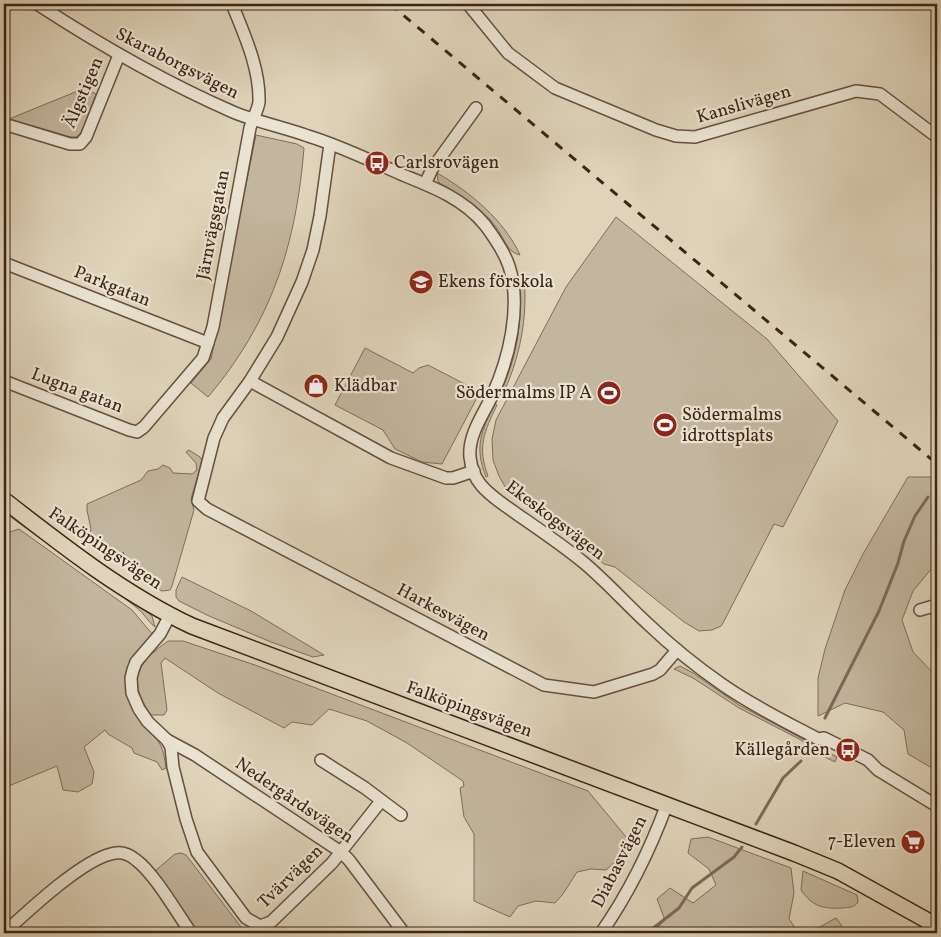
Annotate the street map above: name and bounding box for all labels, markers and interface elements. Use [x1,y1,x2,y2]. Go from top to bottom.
street label: Skaraborgsvägen [111,22,243,106]
street label: Älgstigen [58,53,110,132]
street label: Kanslivägen [694,79,794,130]
bus stop icon: Carlsrovägen [364,150,390,176]
place label: Carlsrovägen [394,151,499,176]
street label: Järnvägsgatan [191,168,237,282]
street label: Parkgatan [70,260,154,314]
school or university icon: Ekens förskola [408,269,434,295]
place label: Ekens förskola [438,270,554,295]
street label: Lugna gatan [27,362,127,420]
shop icon: Klädbar [303,373,329,399]
place label: Klädbar [334,374,398,399]
sports icon: Södermalms IP A [596,380,622,406]
place label: Södermalms IP A [456,381,592,406]
place label: Södermalms idrottsplats [682,403,782,449]
sports icon: Södermalms idrottsplats [652,412,678,438]
street label: Ekeskogsvägen [500,475,610,567]
street label: Falköpingsvägen [43,502,167,597]
street label: Harkesvägen [392,578,494,648]
street label: Falköpingsvägen [402,676,536,745]
bus stop icon: Källegården [835,737,861,763]
place label: Källegården [734,738,830,763]
street label: Nedergårdsvägen [230,752,359,850]
street label: Diabasvägen [586,811,654,913]
supermarket icon: 7-Eleven [900,829,926,855]
place label: 7-Eleven [828,830,896,855]
street label: Tvärvägen [253,839,330,915]

